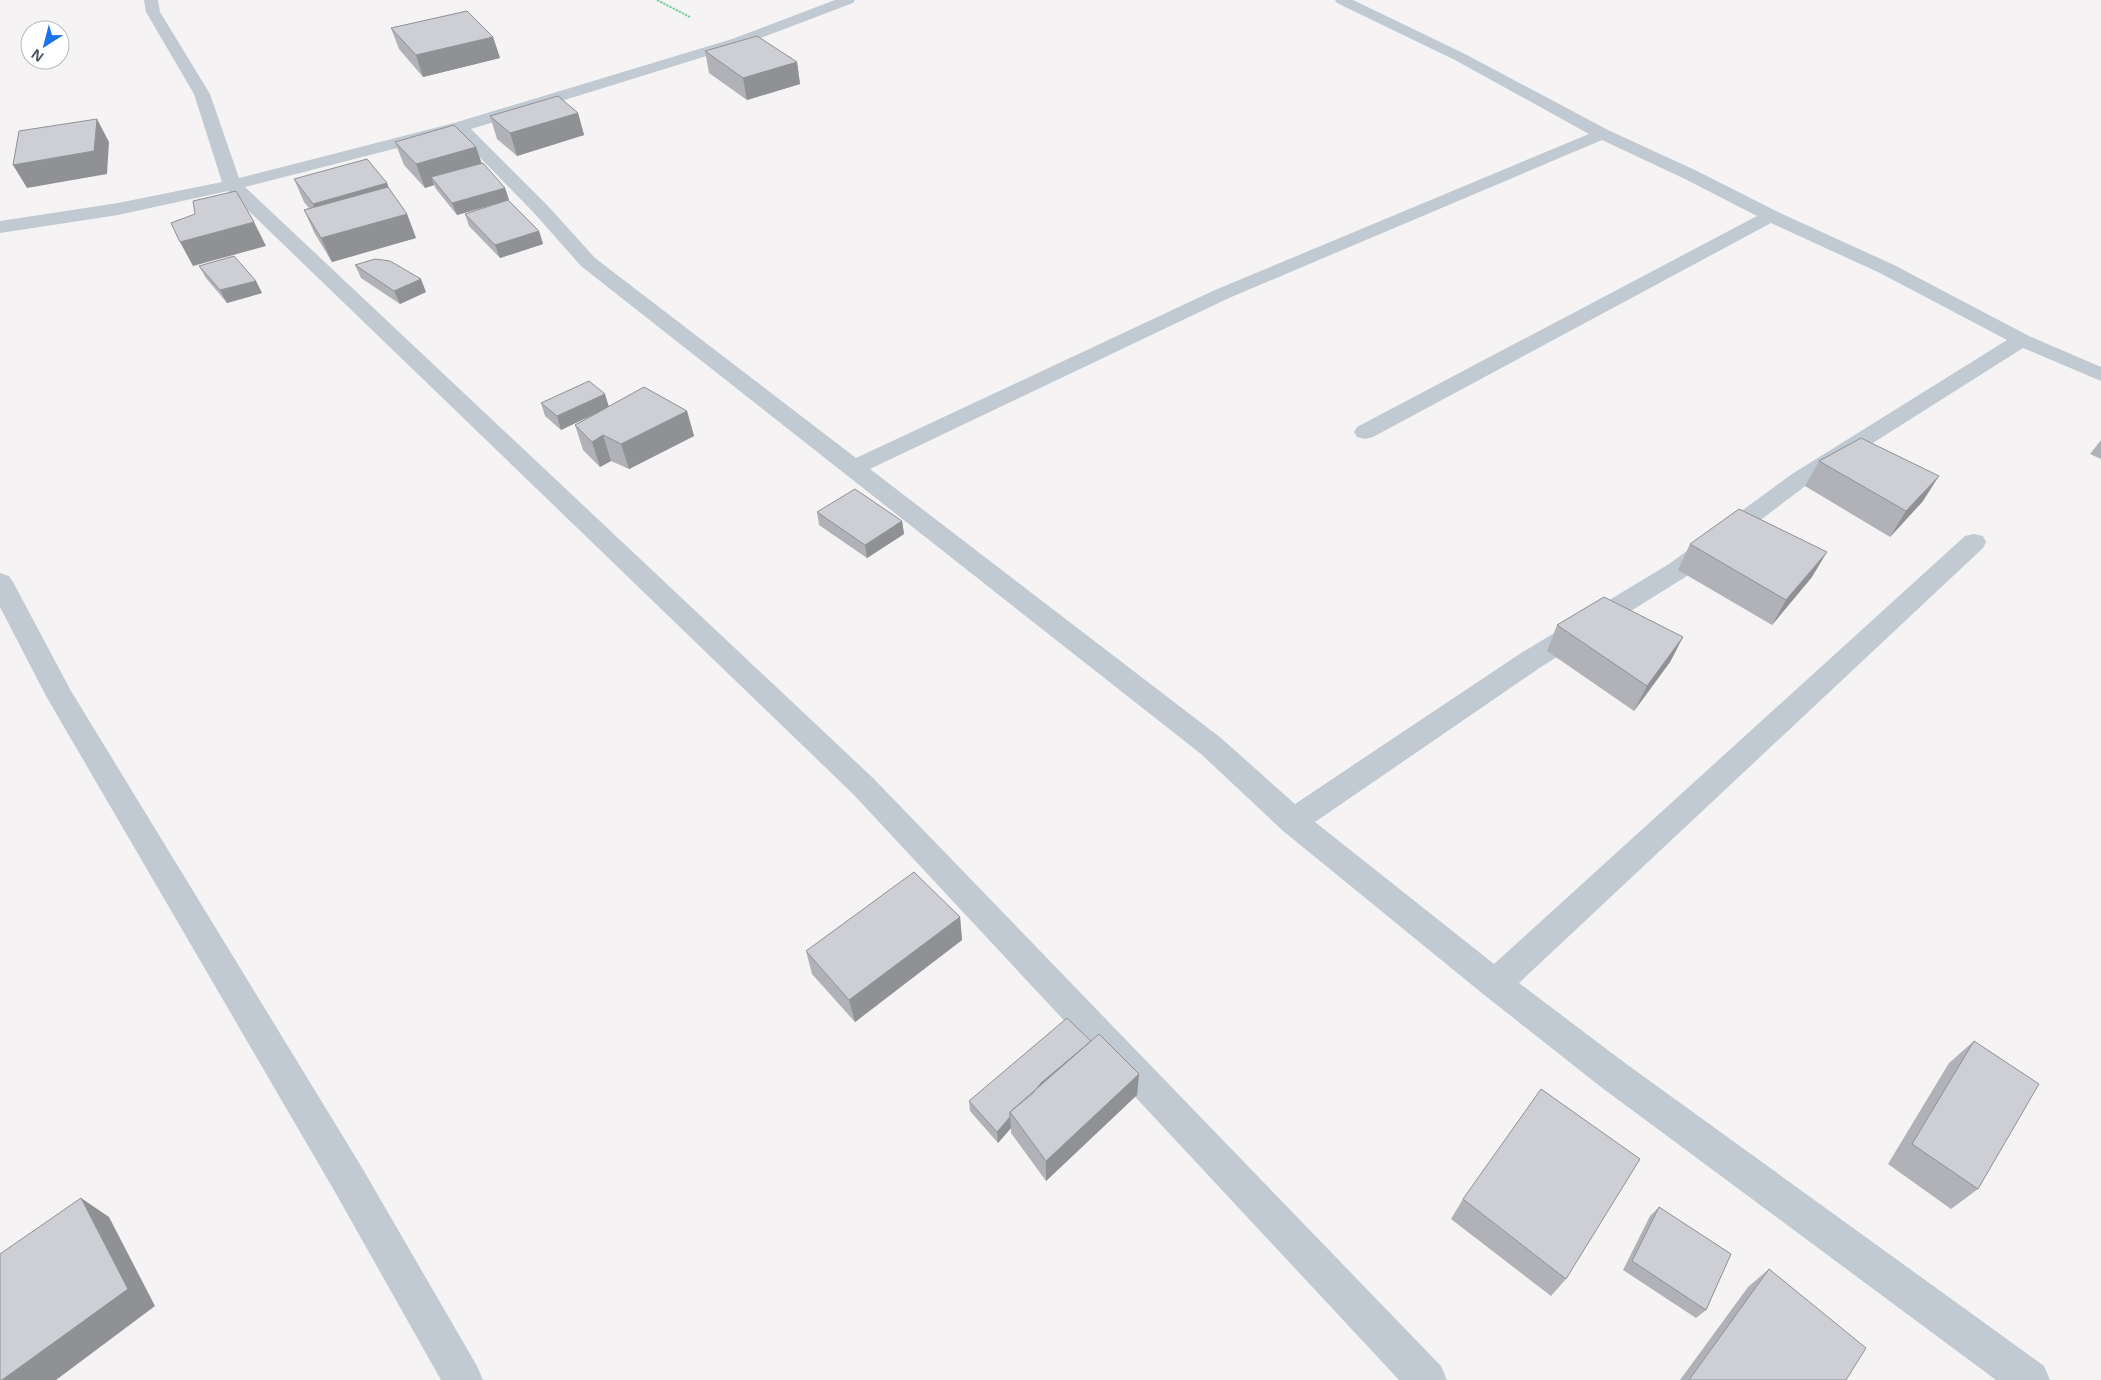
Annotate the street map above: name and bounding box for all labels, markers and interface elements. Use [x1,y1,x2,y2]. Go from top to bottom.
north arrow [20,20,70,70]
text: N [27,45,47,67]

